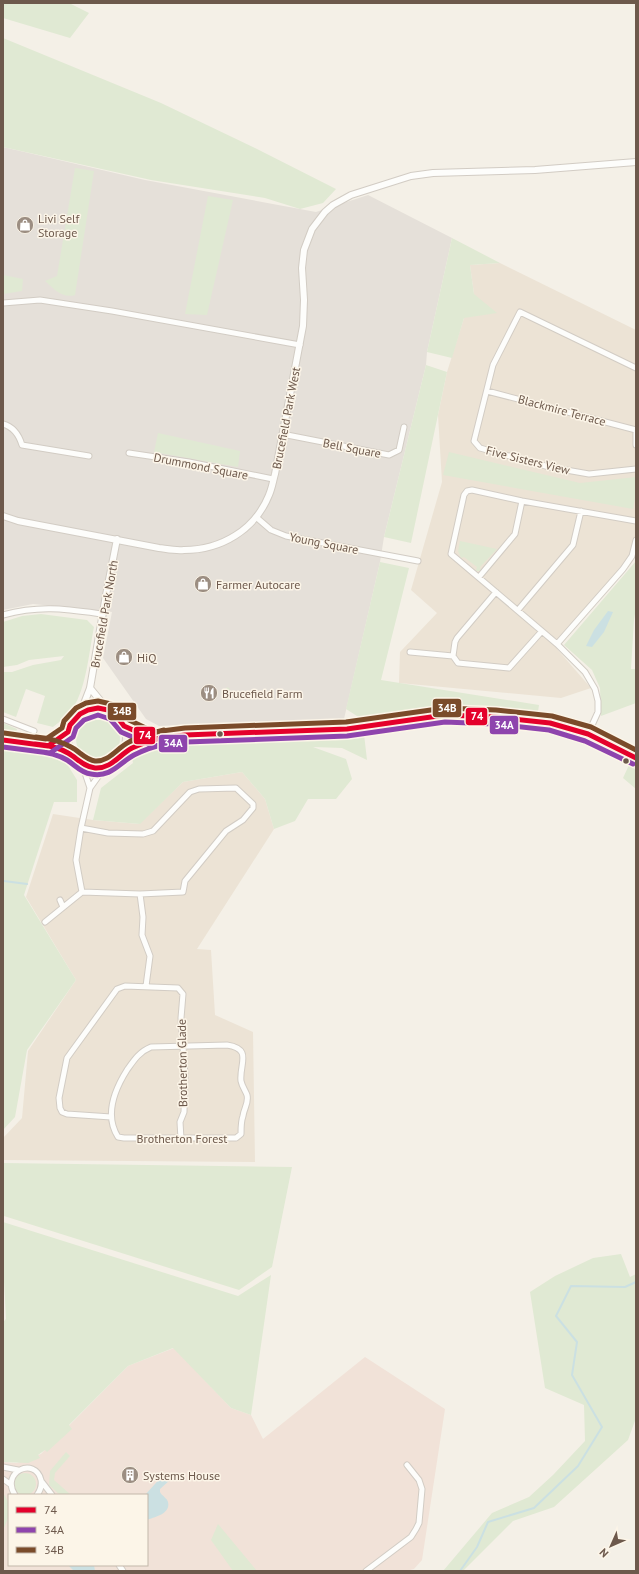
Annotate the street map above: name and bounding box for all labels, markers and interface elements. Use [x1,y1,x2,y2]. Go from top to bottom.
place label: Livi Self Storage [38,211,81,240]
shop icon: Livi Self Storage [15,215,35,235]
street label: Brucefield Park West [269,366,303,470]
street label: Blackmire Terrace [517,391,607,429]
street label: Bell Square [322,435,382,461]
street label: Five Sisters View [485,442,572,478]
street label: Drummond Square [152,449,250,483]
street label: Young Square [288,529,360,557]
street label: Brucefield Park North [87,559,121,669]
shop icon: Farmer Autocare [193,574,213,594]
place label: Farmer Autocare [216,577,300,592]
shop icon: HiQ [114,647,134,667]
place label: HiQ [137,650,157,665]
restaurant icon: Brucefield Farm [199,683,219,703]
place label: Brucefield Farm [222,686,303,701]
line badge: 34B [432,698,462,718]
text: 34B [438,701,457,715]
line badge: 34B [107,702,137,721]
text: 34B [113,704,132,718]
line badge: 74 [465,707,488,726]
text: 74 [471,709,484,723]
line badge: 34A [489,715,519,735]
text: 34A [494,718,514,732]
line badge: 74 [133,726,156,745]
text: 74 [139,728,152,742]
unlabelled marker [215,729,225,739]
line badge: 34A [158,734,188,753]
text: 34A [163,736,183,750]
unlabelled marker [621,756,631,766]
street label: Brotherton Glade [174,1019,190,1107]
street label: Brotherton Forest [137,1131,227,1146]
building icon: Systems House [120,1465,140,1485]
place label: Systems House [143,1468,220,1483]
legend [8,1494,148,1566]
text: 74 [44,1502,58,1517]
text: 34A [44,1522,64,1537]
north arrow [591,1526,631,1566]
text: 34B [44,1542,64,1557]
text: N [596,1546,611,1561]

